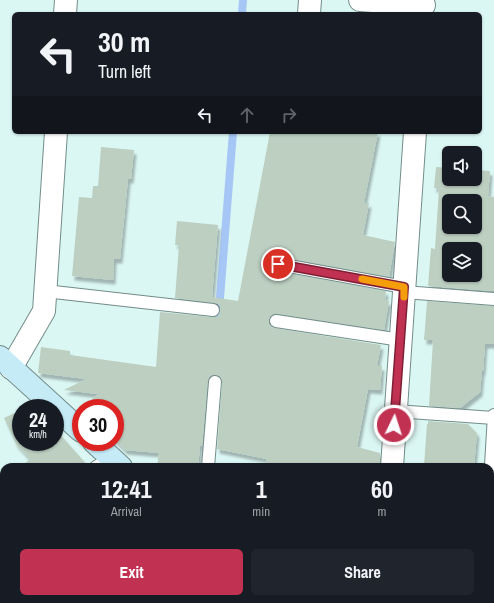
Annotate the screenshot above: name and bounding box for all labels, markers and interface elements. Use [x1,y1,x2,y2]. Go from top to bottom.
text: 30 m [98,23,150,61]
icon: left [32,28,84,80]
text: Turn left [98,59,151,84]
icon: left [194,104,216,126]
icon: ahead [236,104,258,126]
icon: right [278,104,300,126]
map controls [442,146,482,282]
button: sound [442,146,482,186]
button: search [442,194,482,234]
button: layers [442,242,482,282]
pin [261,247,295,281]
icon: arrive [267,253,289,275]
speed limit sign: 30 [72,399,124,451]
position arrow [373,404,415,446]
text: 24 [29,406,47,433]
text: km/h [29,428,47,441]
text: 12:41 [101,473,151,505]
text: 1 [256,473,267,505]
text: 60 [371,473,393,505]
text: Arrival [111,503,142,520]
text: min [252,503,270,520]
text: m [378,503,387,520]
button: Exit [20,549,243,595]
button: Share [251,549,474,595]

